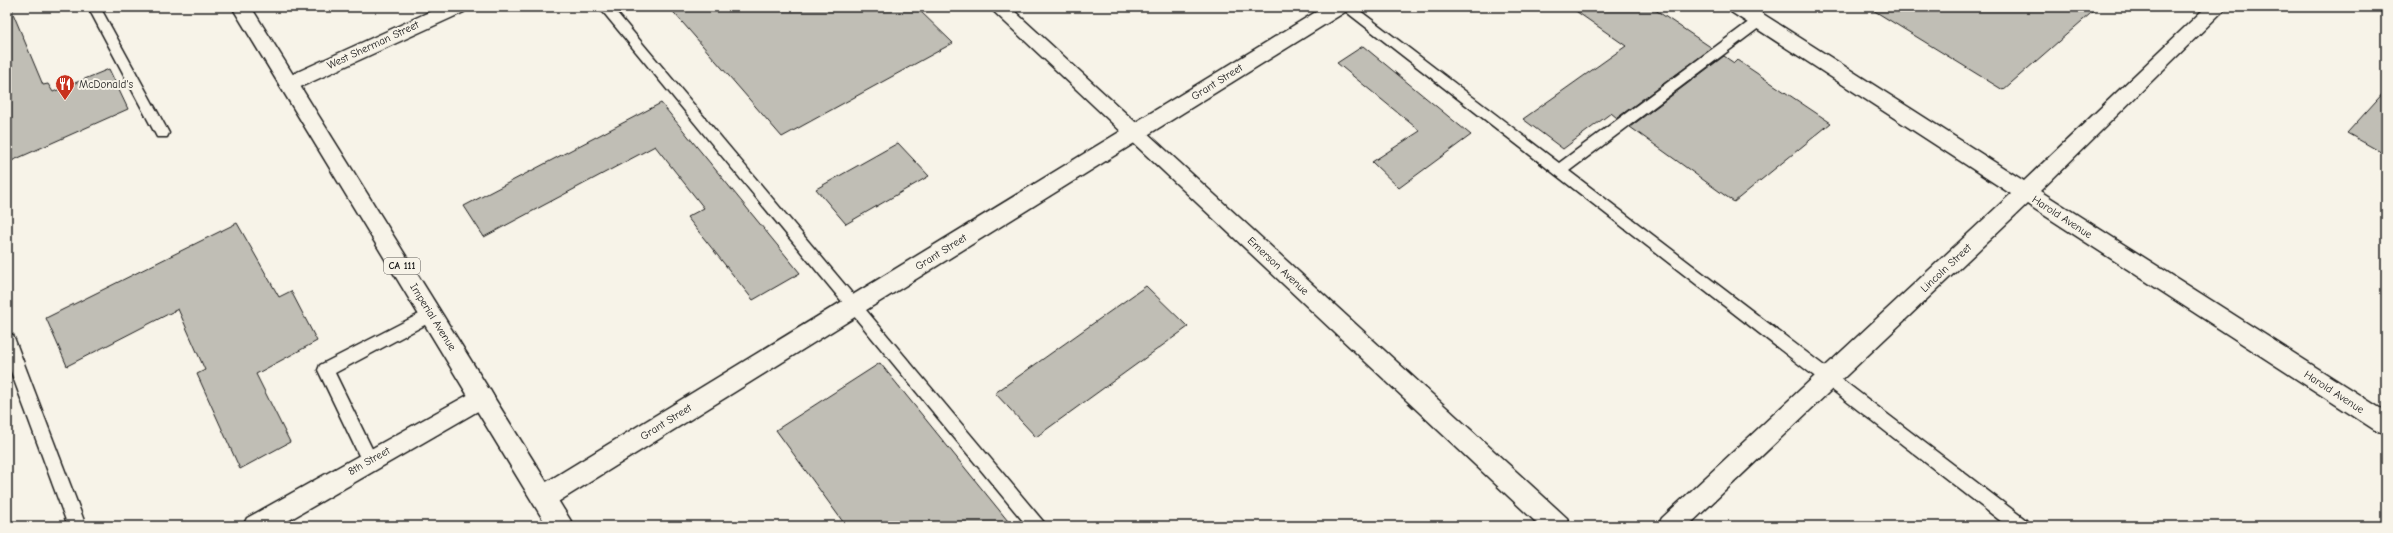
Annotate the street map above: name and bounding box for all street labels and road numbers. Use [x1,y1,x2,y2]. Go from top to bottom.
street label: West Sherman Street [325,18,422,72]
street label: Grant Street [1189,61,1246,103]
street label: Harold Avenue [2030,193,2095,242]
street label: Grant Street [913,231,970,273]
street label: Emerson Avenue [1245,234,1312,298]
street label: Lincoln Street [1918,241,1975,295]
road number: CA 111 [384,258,420,274]
street label: Imperial Avenue [407,281,459,353]
street label: Harold Avenue [2302,368,2367,417]
street label: Grant Street [638,401,695,443]
street label: 8th Street [346,443,393,478]

